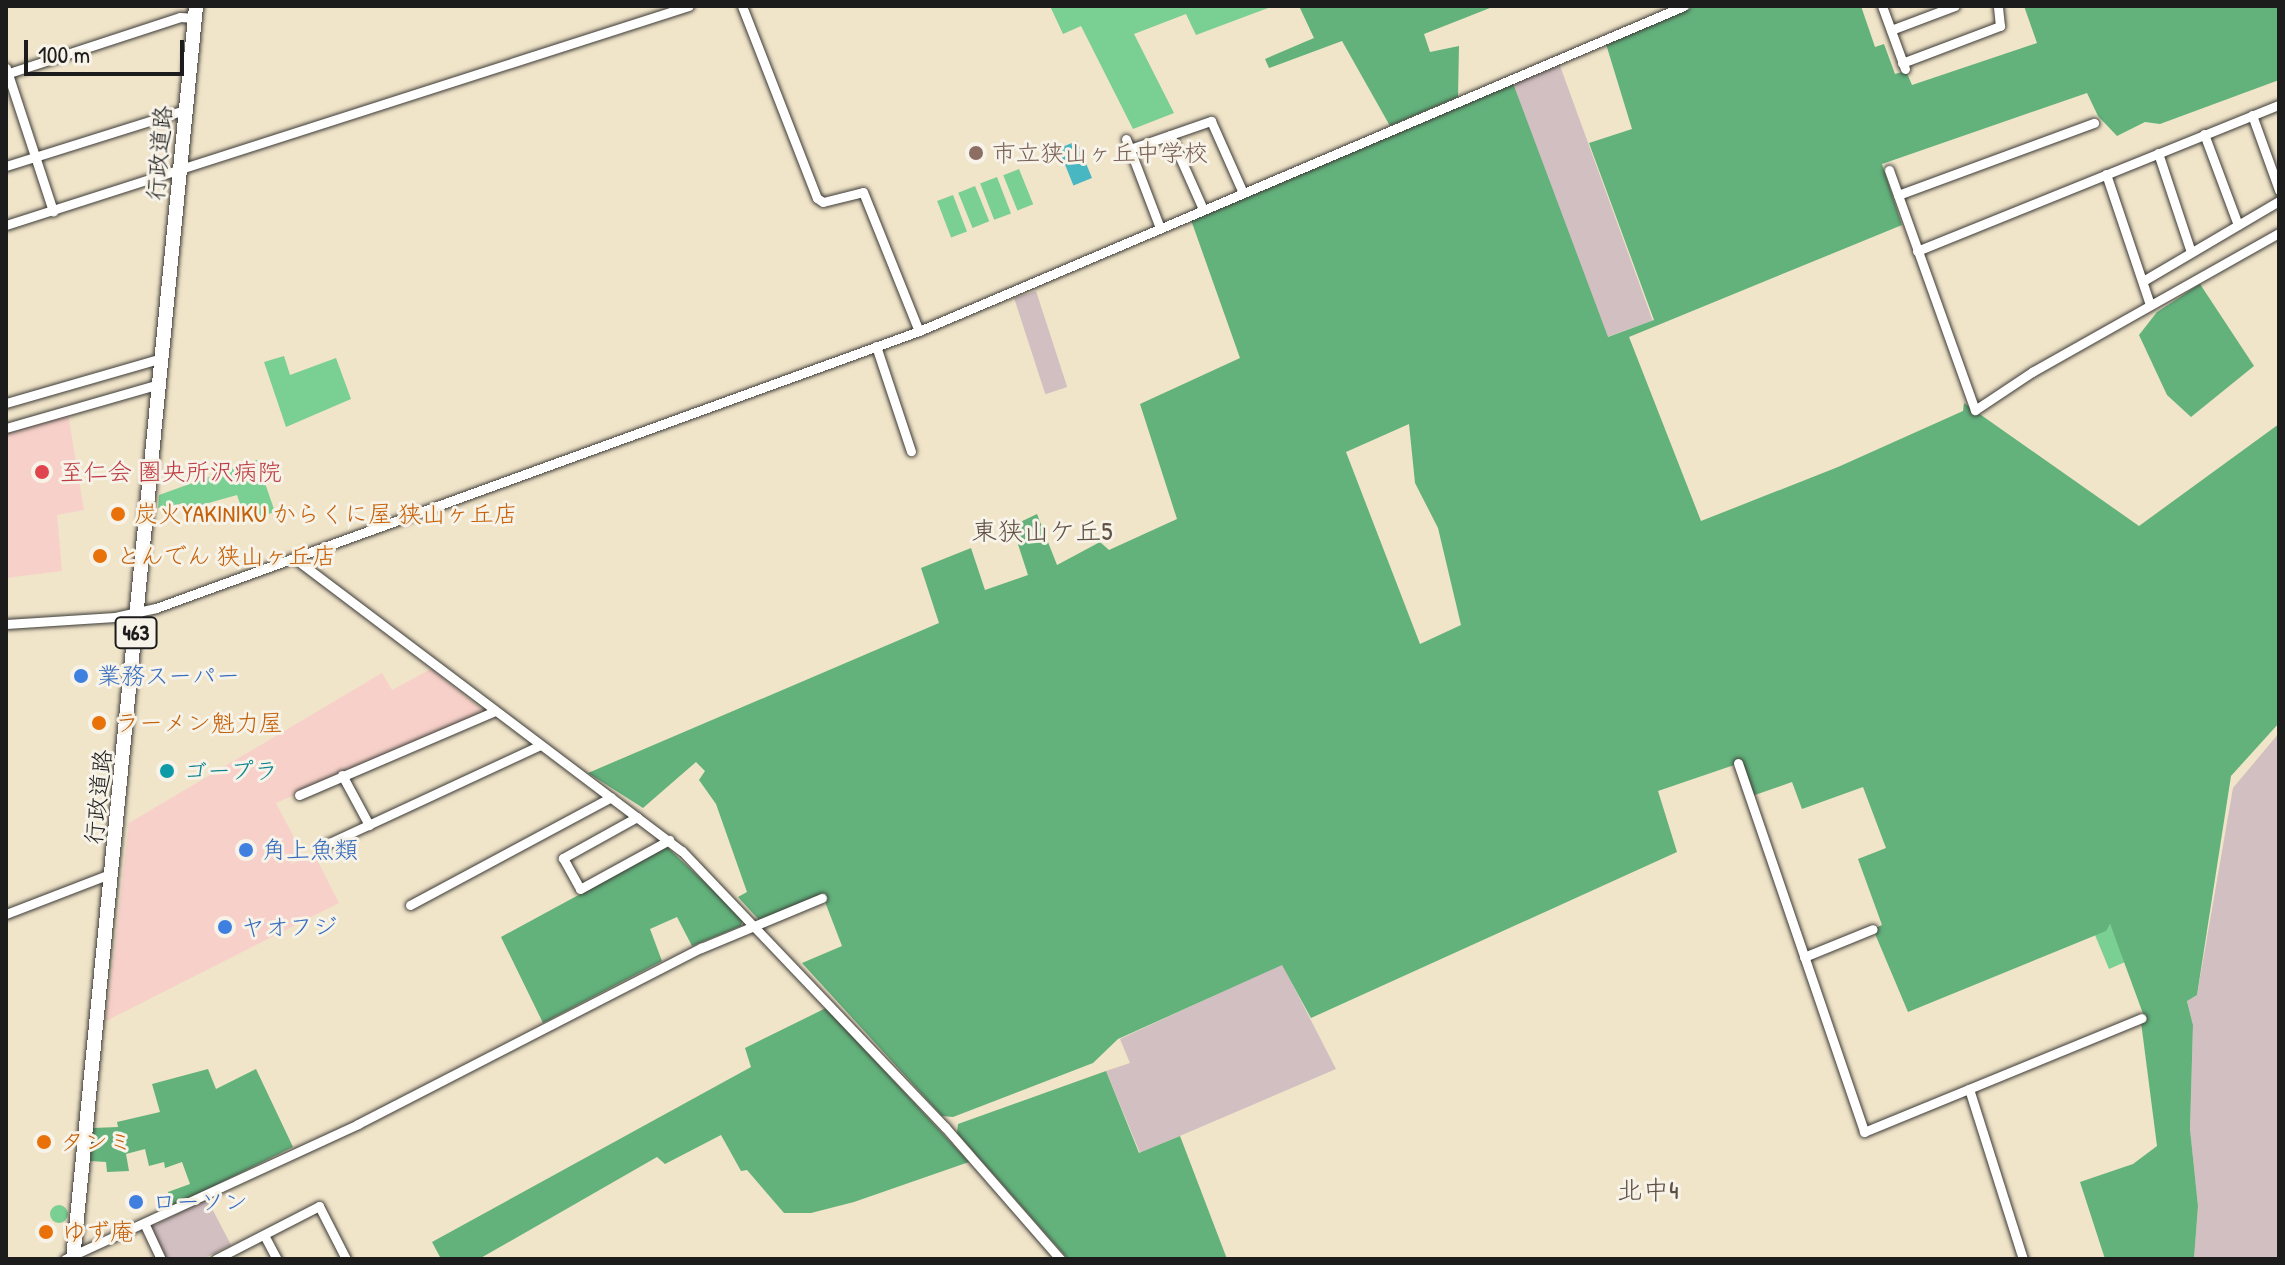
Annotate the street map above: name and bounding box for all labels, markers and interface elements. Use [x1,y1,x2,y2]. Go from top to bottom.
scale bar [28,24,188,74]
text: 100 m [38,38,90,70]
street label: 行政道路 [140,104,178,202]
place label: 市立狭山ヶ丘中学校 [992,139,1208,167]
marker: 市立狭山ヶ丘中学校 [967,144,985,162]
place label: 至仁会 圏央所沢病院 [60,458,282,486]
marker: 至仁会 圏央所沢病院 [31,461,53,483]
place label: 炭火YAKINIKU からくに屋 狭山ヶ丘店 [134,500,518,528]
marker: 炭火YAKINIKU からくに屋 狭山ヶ丘店 [109,505,127,523]
district label: 東狭山ケ丘5 [972,515,1112,547]
place label: とんでん 狭山ヶ丘店 [116,542,338,570]
marker: とんでん 狭山ヶ丘店 [91,547,109,565]
road number: 463 [114,615,158,651]
place label: 業務スーパー [97,662,240,690]
marker: 業務スーパー [72,667,90,685]
place label: ラーメン魁力屋 [115,709,283,737]
marker: ラーメン魁力屋 [90,714,108,732]
street label: 行政道路 [79,748,117,846]
place label: ゴープラ [183,757,279,785]
marker: ゴープラ [158,762,176,780]
place label: 角上魚類 [262,836,358,864]
marker: 角上魚類 [237,841,255,859]
place label: ヤオフジ [241,913,337,941]
marker: ヤオフジ [216,918,234,936]
place label: タンミ [60,1128,132,1156]
marker: タンミ [35,1133,53,1151]
district label: 北中4 [1617,1174,1679,1206]
place label: ローソン [152,1188,248,1216]
marker: ローソン [127,1193,145,1211]
place label: ゆず庵 [62,1218,134,1246]
marker: ゆず庵 [37,1223,55,1241]

